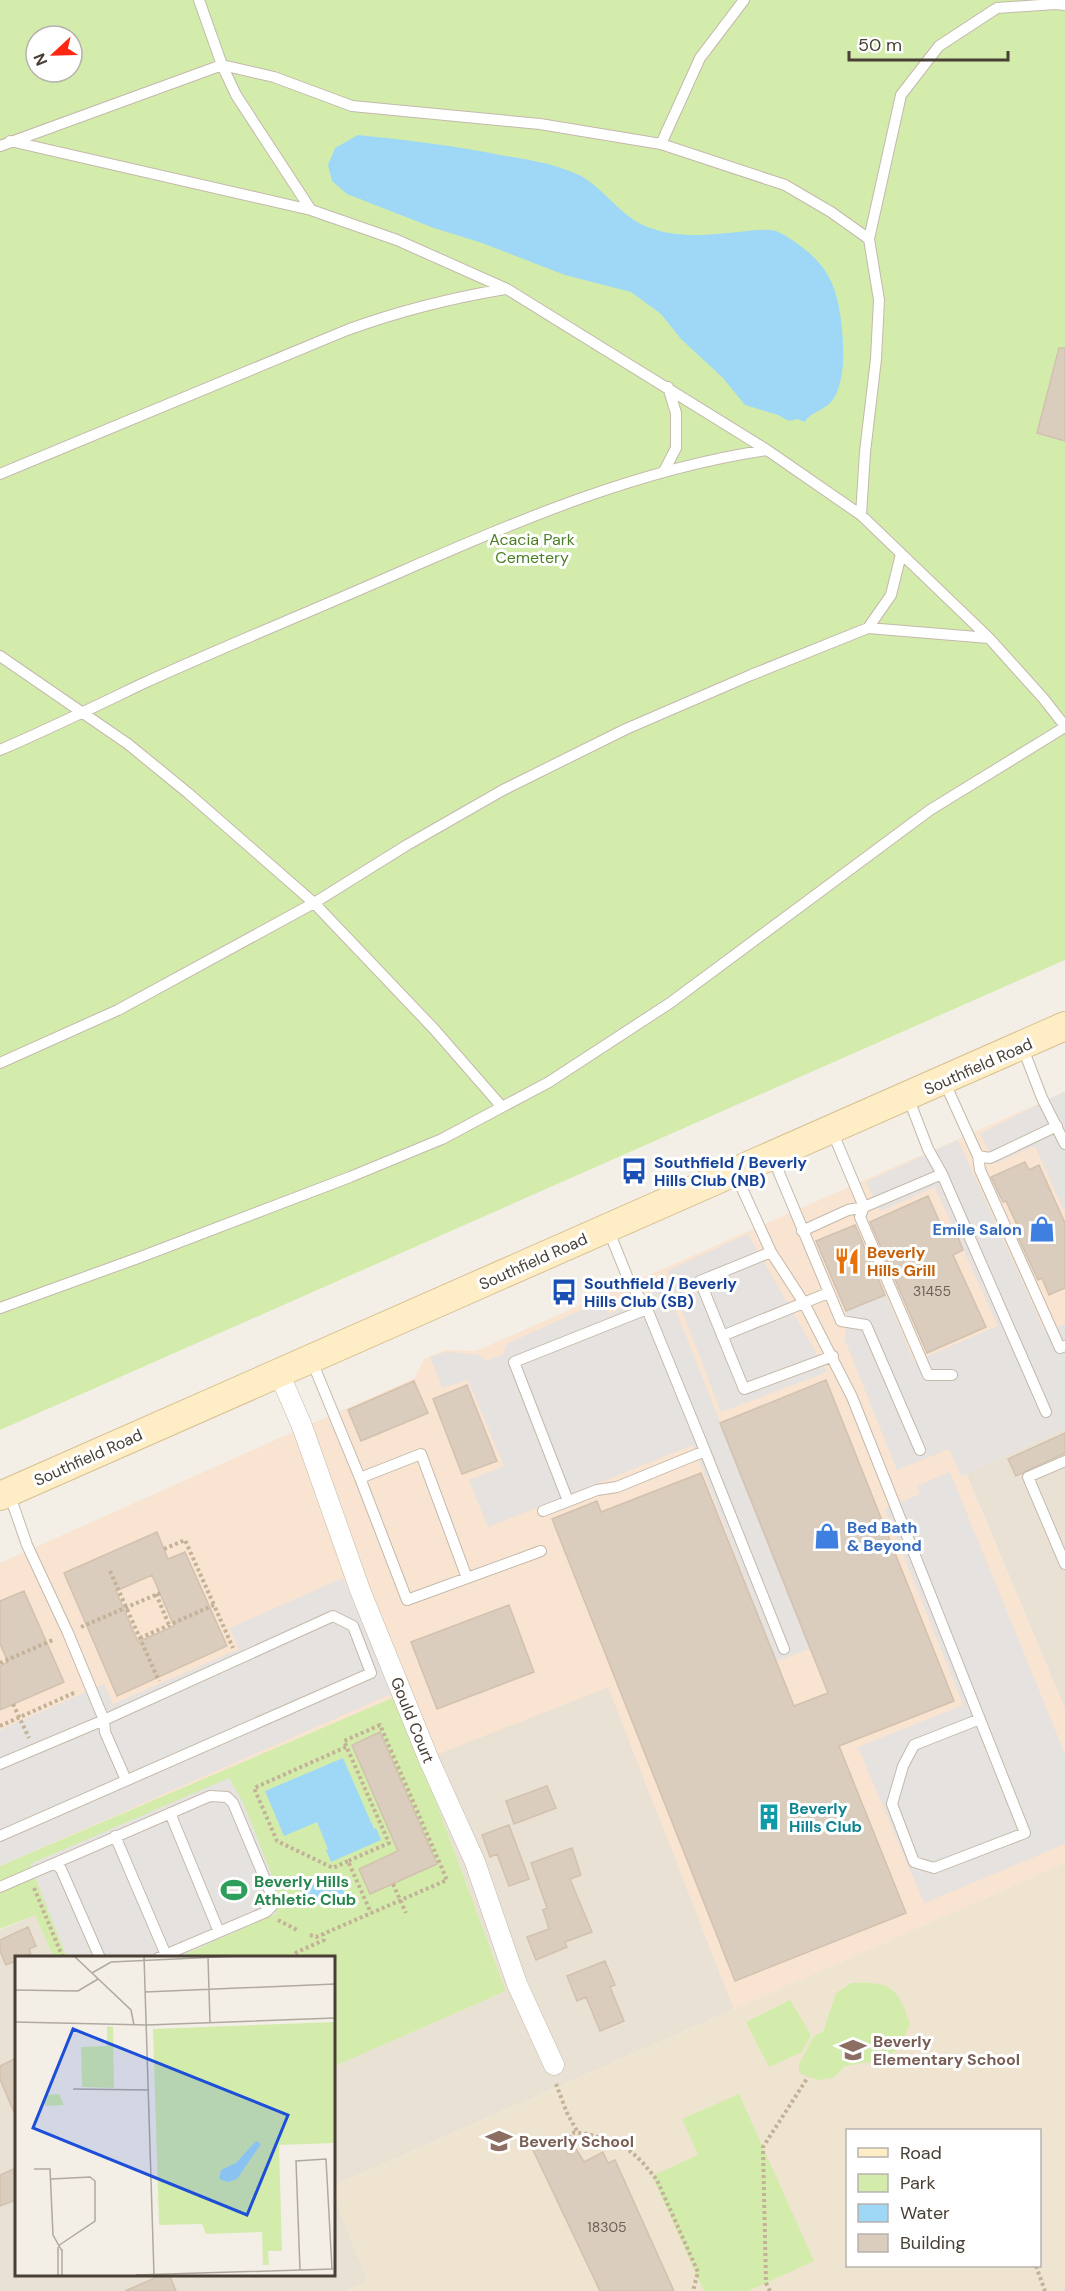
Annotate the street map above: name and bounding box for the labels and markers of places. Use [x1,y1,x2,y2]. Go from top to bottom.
place label: Southfield / Beverly Hills Club (NB) [654,1152,807,1191]
bus stop icon: Southfield / Beverly Hills Club (NB) [619,1156,649,1186]
shop icon: Emile Salon [1027,1214,1057,1244]
place label: Emile Salon [933,1219,1022,1240]
place label: Beverly Hills Grill [867,1242,936,1281]
restaurant icon: Beverly Hills Grill [832,1246,862,1276]
place label: Southfield / Beverly Hills Club (SB) [584,1273,737,1312]
bus stop icon: Southfield / Beverly Hills Club (SB) [549,1277,579,1307]
place label: Bed Bath & Beyond [847,1517,922,1556]
shop icon: Bed Bath & Beyond [812,1521,842,1551]
place label: Beverly Hills Club [789,1798,862,1837]
building icon: Beverly Hills Club [754,1802,784,1832]
place label: Beverly Hills Athletic Club [254,1871,356,1910]
sports icon: Beverly Hills Athletic Club [219,1875,249,1905]
place label: Beverly Elementary School [873,2031,1020,2070]
school or university icon: Beverly Elementary School [838,2035,868,2065]
school or university icon: Beverly School [484,2126,514,2156]
place label: Beverly School [519,2131,634,2152]

